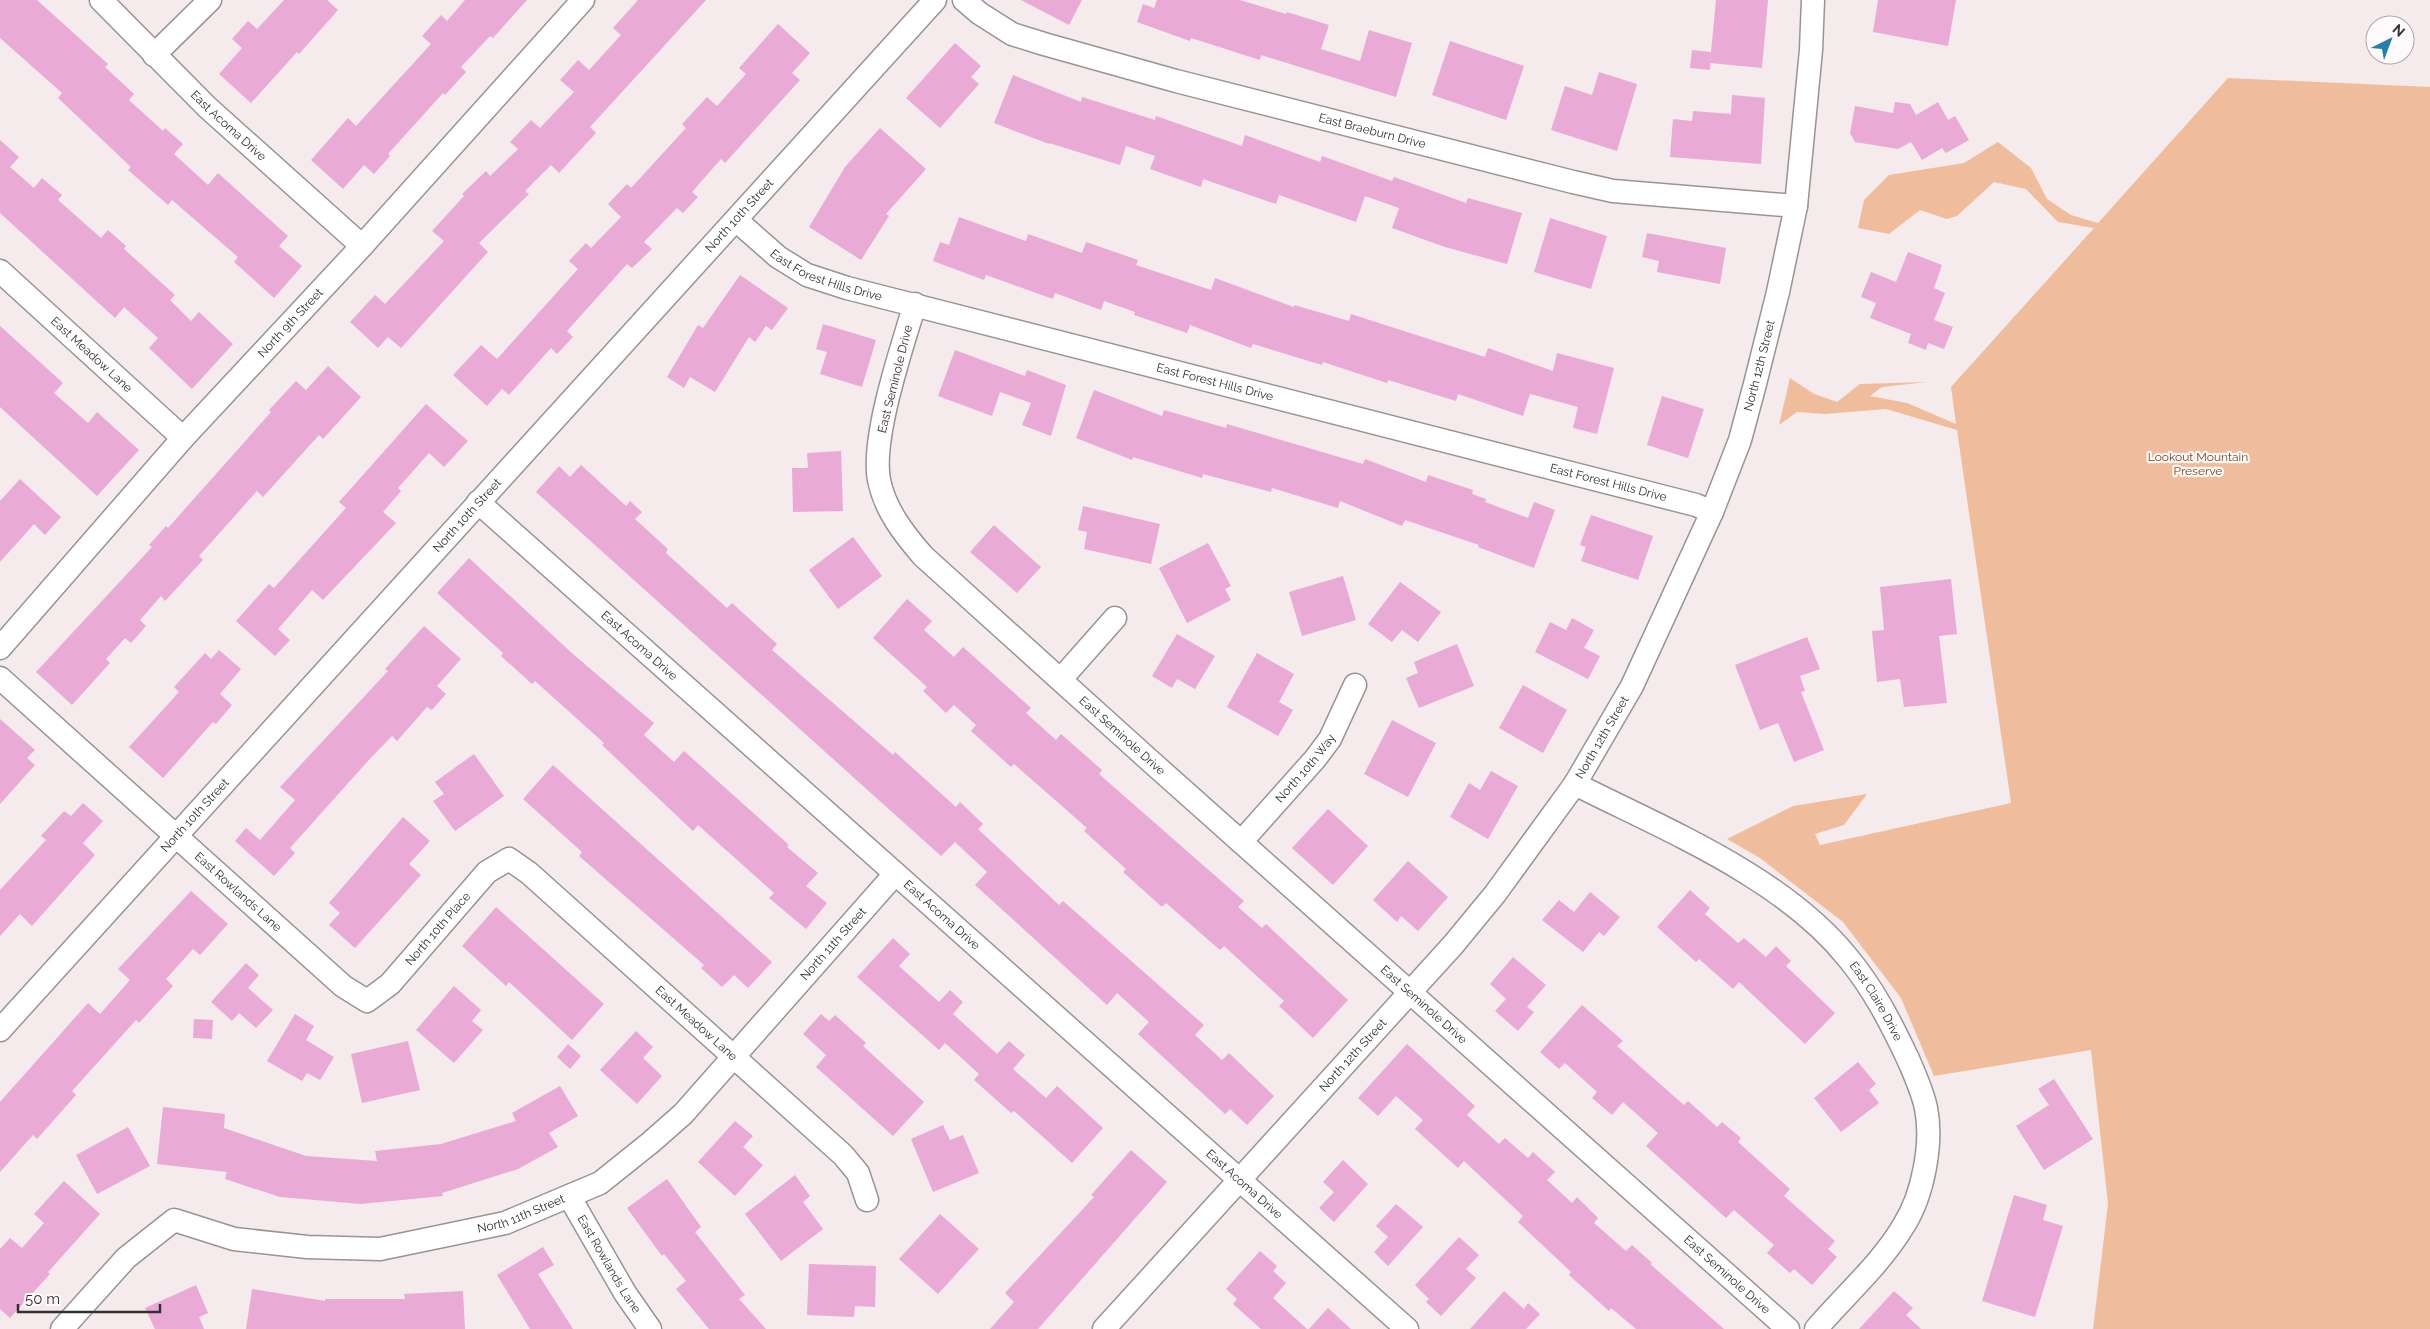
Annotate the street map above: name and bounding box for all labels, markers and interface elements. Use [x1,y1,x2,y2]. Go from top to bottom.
north arrow [2365,15,2415,65]
text: N [2389,21,2408,40]
street label: East Acoma Drive [188,88,269,164]
street label: East Braeburn Drive [1317,111,1427,151]
street label: North 10th Street [702,176,776,255]
street label: East Forest Hills Drive [767,246,883,304]
street label: North 9th Street [255,285,326,360]
street label: East Meadow Lane [48,314,135,395]
street label: North 12th Street [1741,319,1778,413]
street label: East Seminole Drive [875,324,915,434]
street label: East Forest Hills Drive [1155,360,1275,404]
park label: Lookout Mountain Preserve [2148,450,2248,478]
street label: East Forest Hills Drive [1548,461,1668,504]
street label: North 10th Street [430,476,504,555]
street label: East Acoma Drive [598,608,680,683]
street label: East Seminole Drive [1076,693,1168,778]
street label: North 12th Street [1573,693,1632,781]
street label: North 10th Way [1273,731,1338,805]
street label: North 10th Street [158,776,232,855]
street label: East Rowlands Lane [192,849,284,934]
street label: East Acoma Drive [901,877,983,952]
street label: North 10th Place [402,889,473,968]
street label: North 11th Street [798,905,869,983]
street label: East Claire Drive [1847,959,1905,1043]
street label: East Seminole Drive [1378,962,1470,1047]
street label: East Meadow Lane [653,983,740,1064]
street label: North 12th Street [1316,1016,1389,1094]
street label: East Acoma Drive [1203,1147,1285,1222]
street label: North 11th Street [476,1192,567,1236]
street label: East Rowlands Lane [574,1213,644,1316]
street label: East Seminole Drive [1681,1233,1773,1317]
scale bar [18,1282,160,1314]
text: 50 m [25,1290,60,1308]

